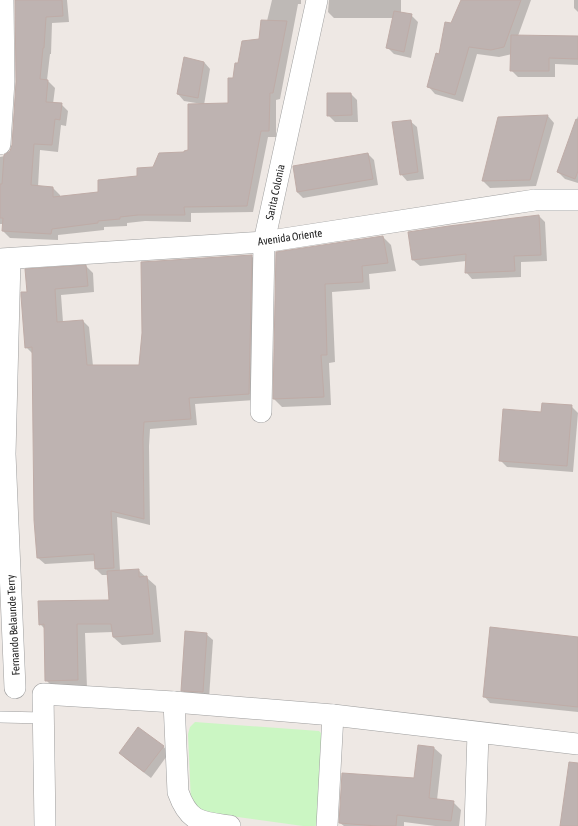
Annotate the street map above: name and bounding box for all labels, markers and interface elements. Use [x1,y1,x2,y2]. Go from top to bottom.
street label: Sarita Colonia [263,163,287,221]
street label: Avenida Oriente [257,227,323,247]
street label: Fernando Belaunde Terry [4,574,22,676]

